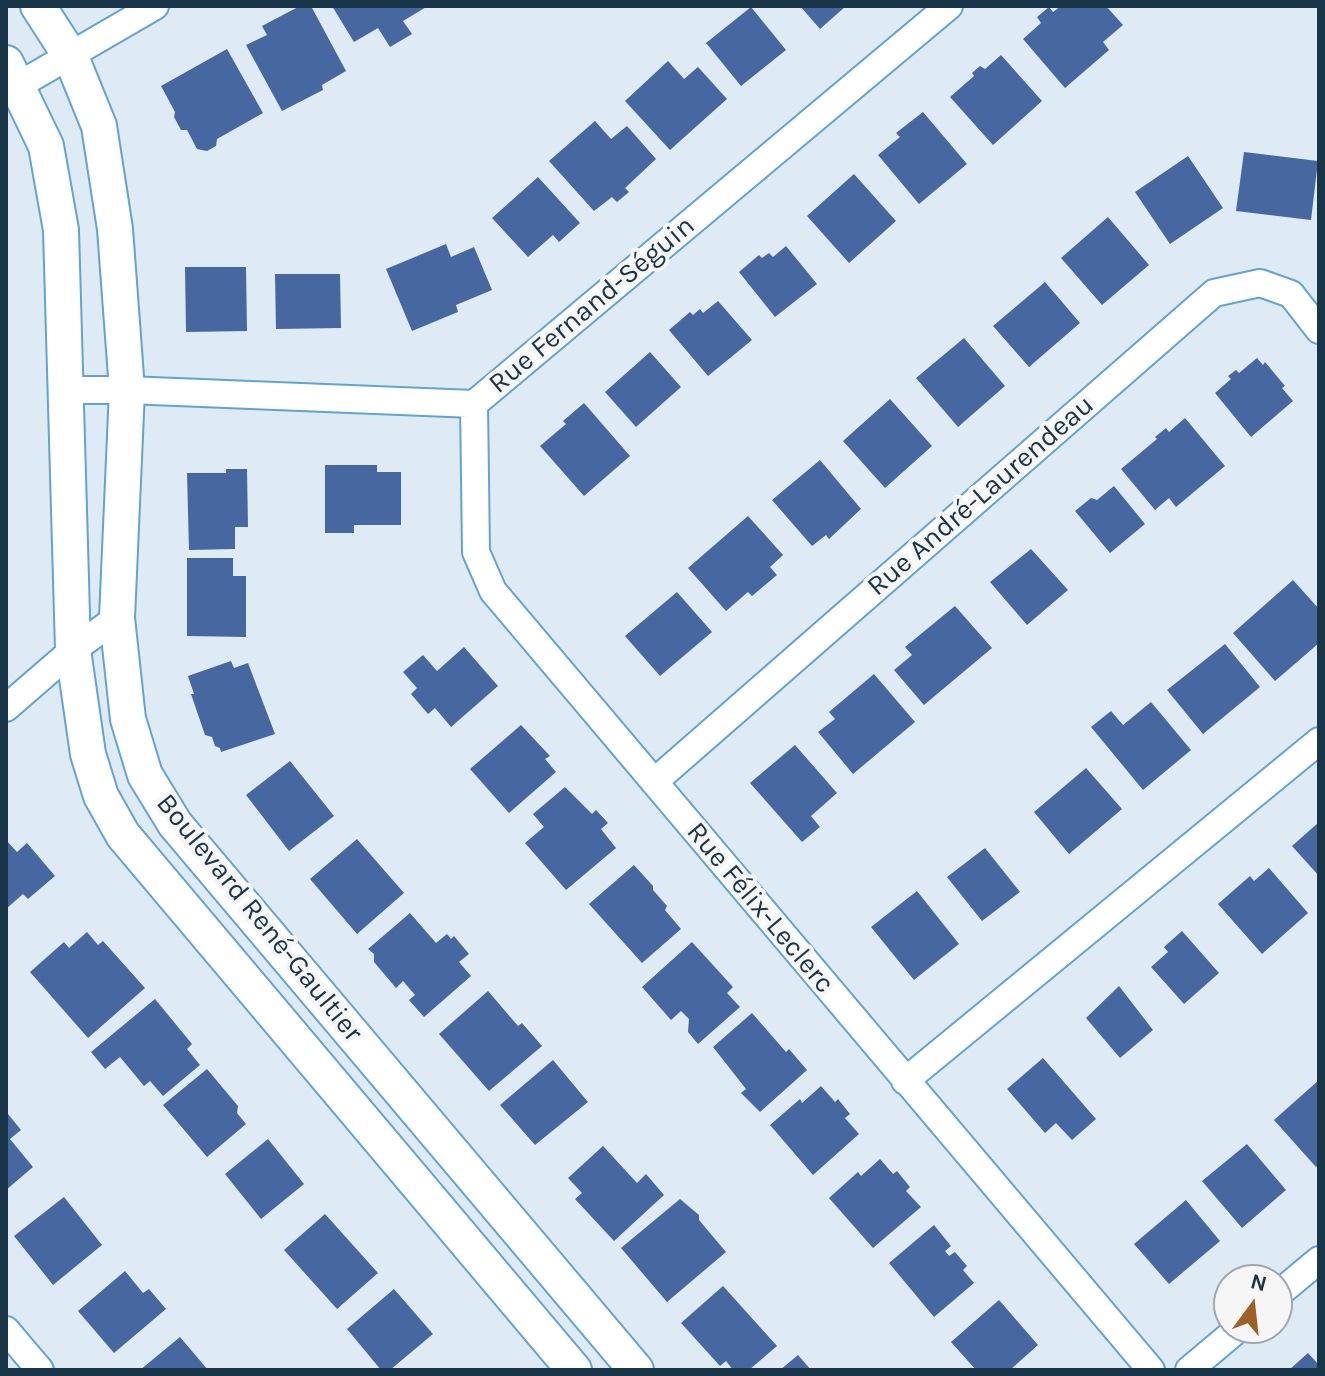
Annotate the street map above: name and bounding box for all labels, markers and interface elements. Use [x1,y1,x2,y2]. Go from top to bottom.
street label: Rue Fernand-Séguin [482,209,702,401]
street label: Rue André-Laurendeau [861,388,1101,604]
street label: Boulevard René-Gaultier [149,787,369,1049]
street label: Rue Félix-Leclerc [679,816,841,1000]
north arrow [1213,1264,1293,1344]
text: N [1248,1268,1270,1297]

